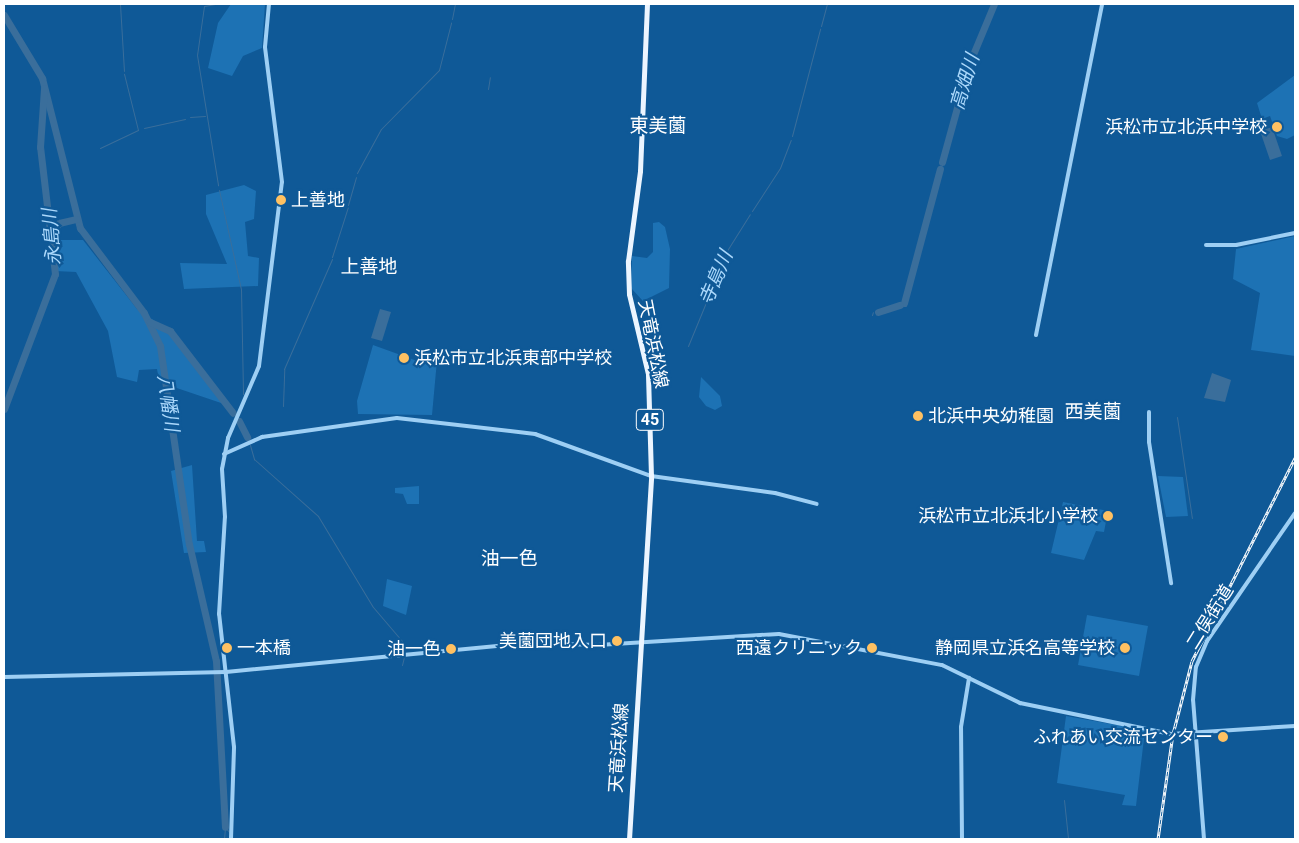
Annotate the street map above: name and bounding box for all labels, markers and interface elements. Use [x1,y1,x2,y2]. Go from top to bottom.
water label: 高畑川 [946,51,984,113]
district label: 東美薗 [630,115,686,137]
place label: 浜松市立北浜中学校 [1105,116,1267,138]
marker: 浜松市立北浜中学校 [1271,121,1283,133]
place label: 上善地 [291,189,345,211]
marker: 上善地 [275,194,287,206]
water label: 永島川 [38,208,66,266]
water label: 寺島川 [694,247,738,309]
district label: 上善地 [341,256,397,278]
street label: 天竜浜松線 [634,298,672,390]
place label: 浜松市立北浜東部中学校 [414,347,612,369]
marker: 浜松市立北浜東部中学校 [398,352,410,364]
water label: 八幡川 [153,373,183,433]
district label: 西美薗 [1065,401,1121,423]
place label: 北浜中央幼稚園 [928,405,1054,427]
road number: 45 [635,406,665,434]
marker: 北浜中央幼稚園 [912,410,924,422]
place label: 浜松市立北浜北小学校 [918,505,1098,527]
marker: 浜松市立北浜北小学校 [1102,510,1114,522]
district label: 油一色 [481,548,537,570]
street label: 二俣街道 [1182,581,1238,653]
place label: 美薗団地入口 [499,630,607,652]
marker: 美薗団地入口 [611,635,623,647]
place label: 一本橋 [237,637,291,659]
place label: 西遠クリニック [736,637,862,659]
place label: 静岡県立浜名高等学校 [935,637,1115,659]
place label: 油一色 [387,638,441,660]
marker: 一本橋 [221,642,233,654]
marker: 西遠クリニック [866,642,878,654]
marker: 静岡県立浜名高等学校 [1119,642,1131,654]
marker: 油一色 [445,643,457,655]
street label: 天竜浜松線 [605,702,633,794]
place label: ふれあい交流センター [1033,726,1213,748]
marker: ふれあい交流センター [1217,731,1229,743]

